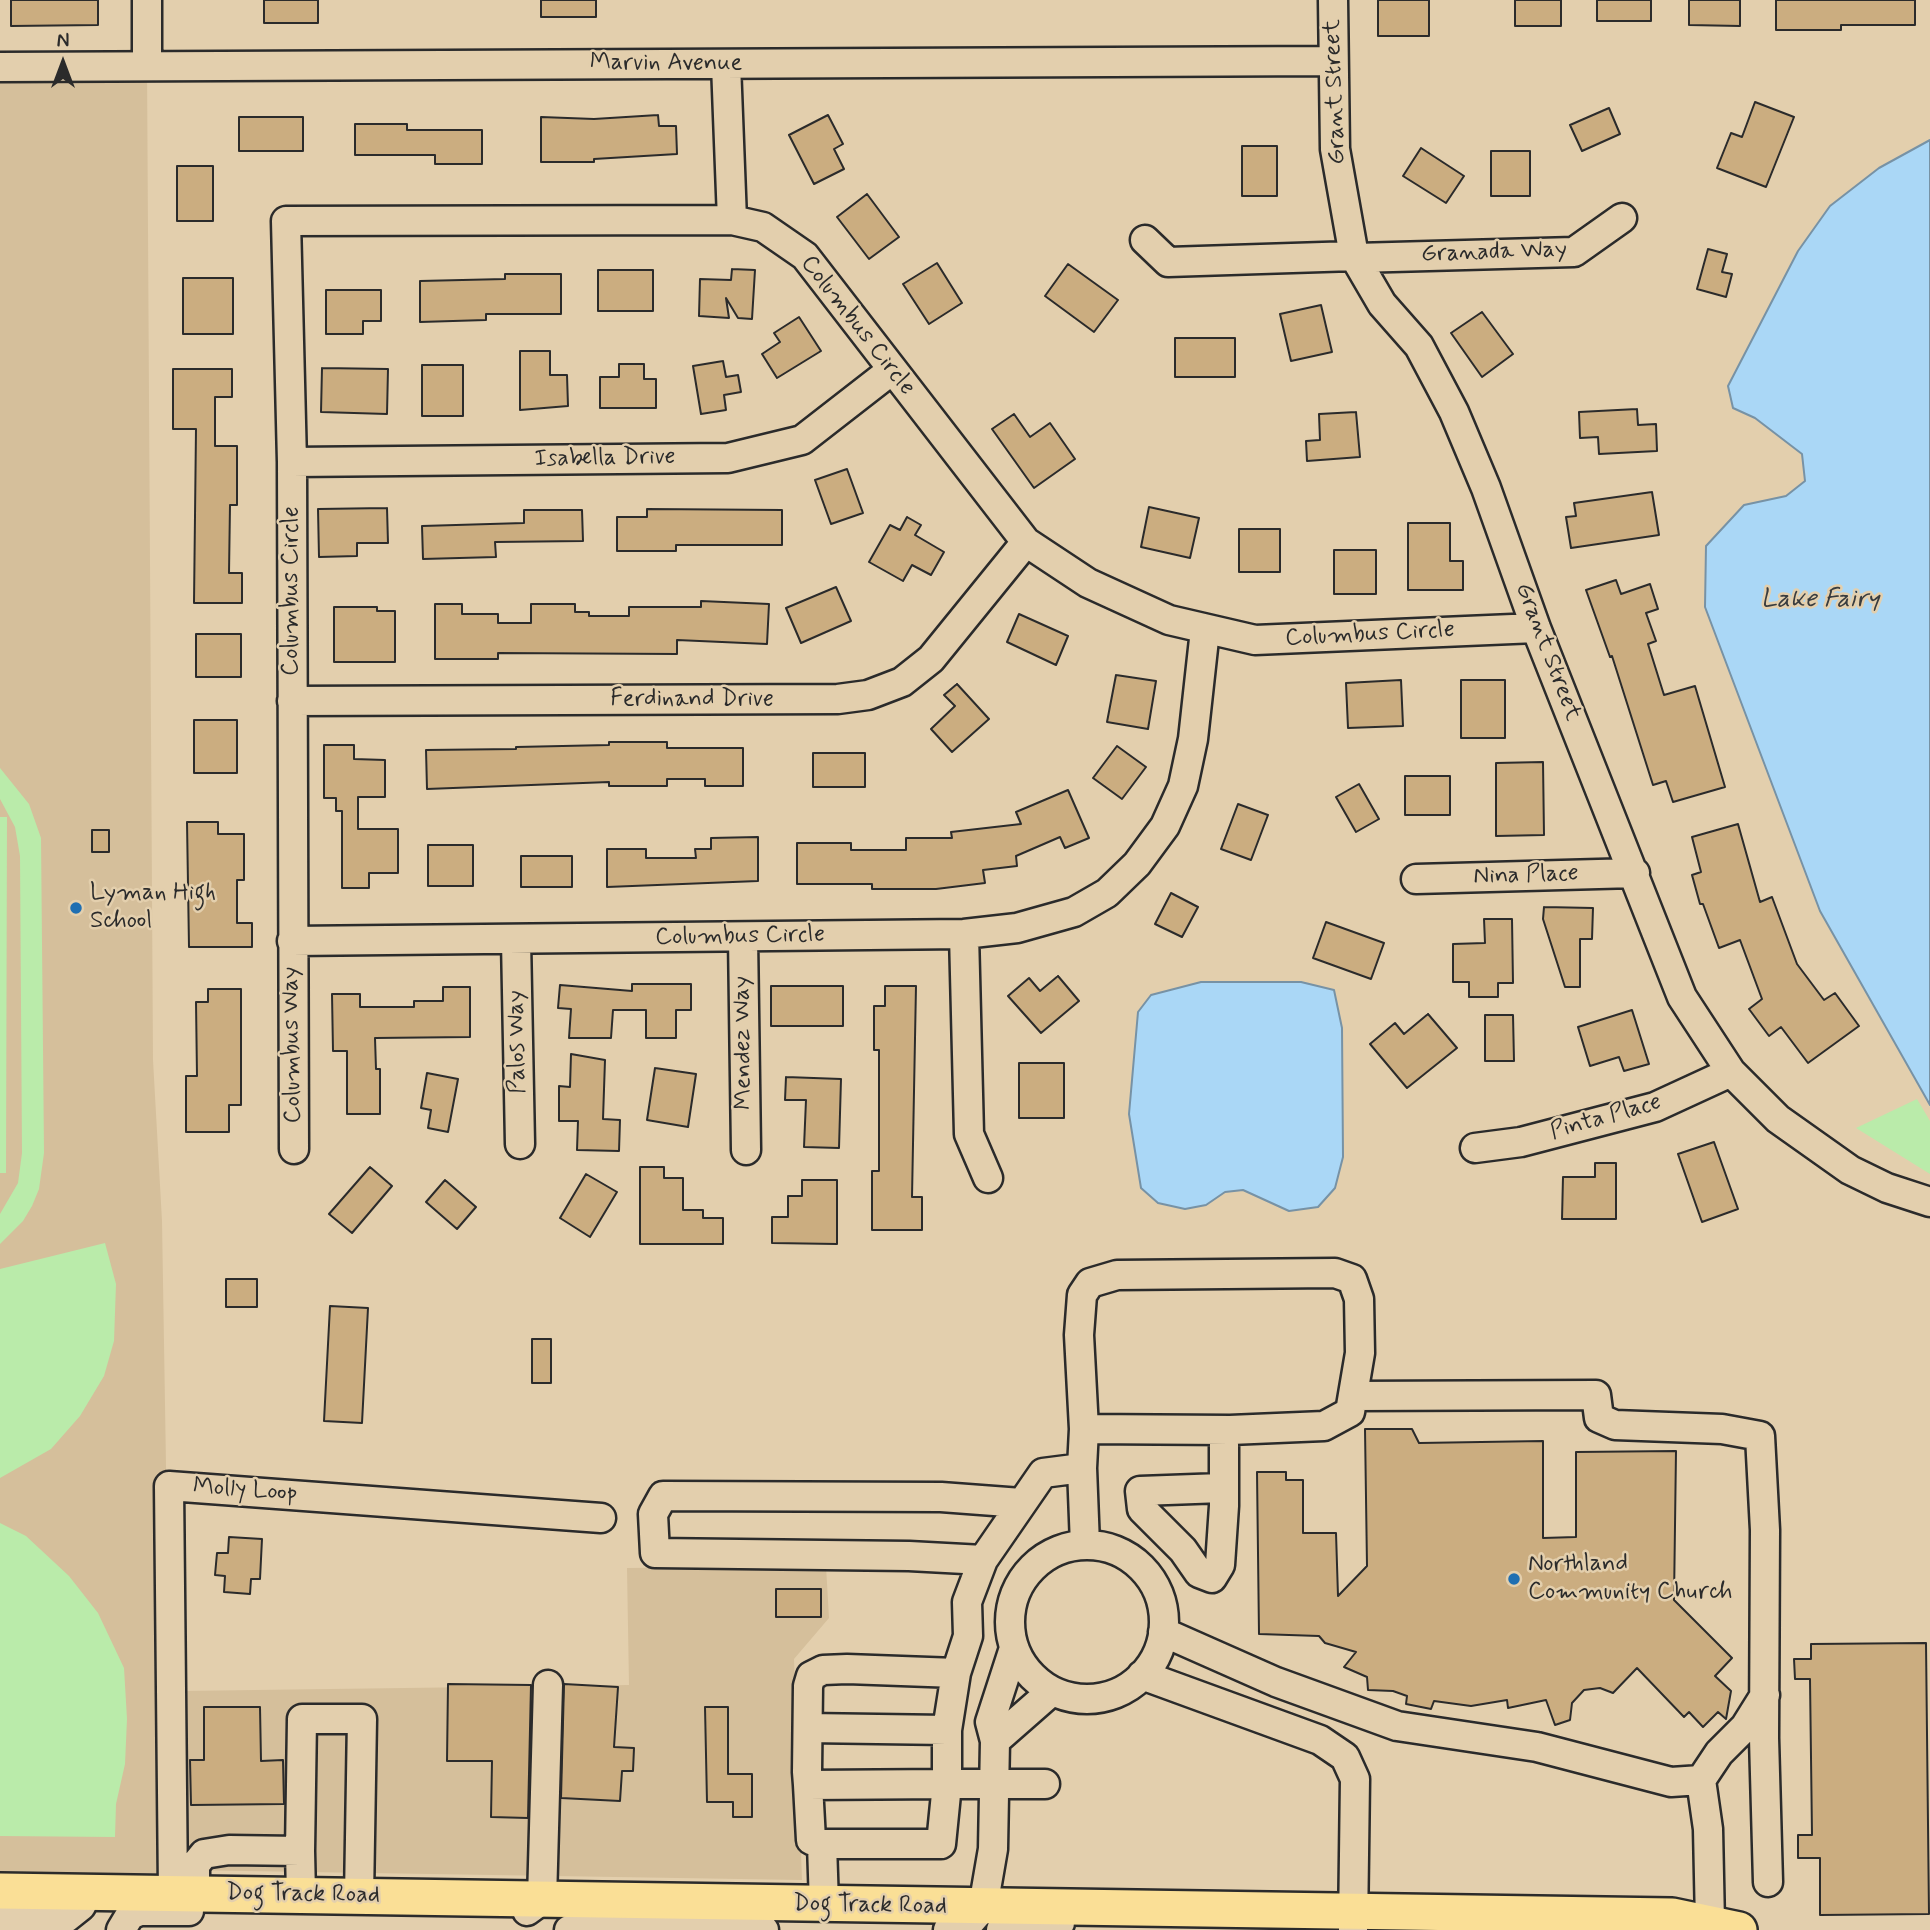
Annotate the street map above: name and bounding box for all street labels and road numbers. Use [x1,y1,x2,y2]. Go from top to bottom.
street label: Grant Street [1319,19,1353,165]
street label: Marvin Avenue [590,50,742,78]
street label: Granada Way [1420,236,1568,270]
street label: Columbus Circle [793,250,921,402]
street label: Isabella Drive [534,443,676,475]
street label: Columbus Circle [278,506,306,676]
street label: Grant Street [1507,579,1587,725]
street label: Columbus Circle [1284,616,1456,654]
street label: Ferdinand Drive [610,686,774,714]
street label: Nina Place [1473,860,1579,892]
street label: Columbus Circle [655,921,825,953]
street label: Columbus Way [277,966,309,1124]
street label: Mendez Way [728,976,760,1110]
street label: Palos Way [503,990,533,1094]
street label: Pinta Place [1547,1088,1665,1148]
street label: Molly Loop [192,1473,298,1509]
street label: Dog Track Road [226,1879,380,1911]
street label: Dog Track Road [793,1890,947,1922]

